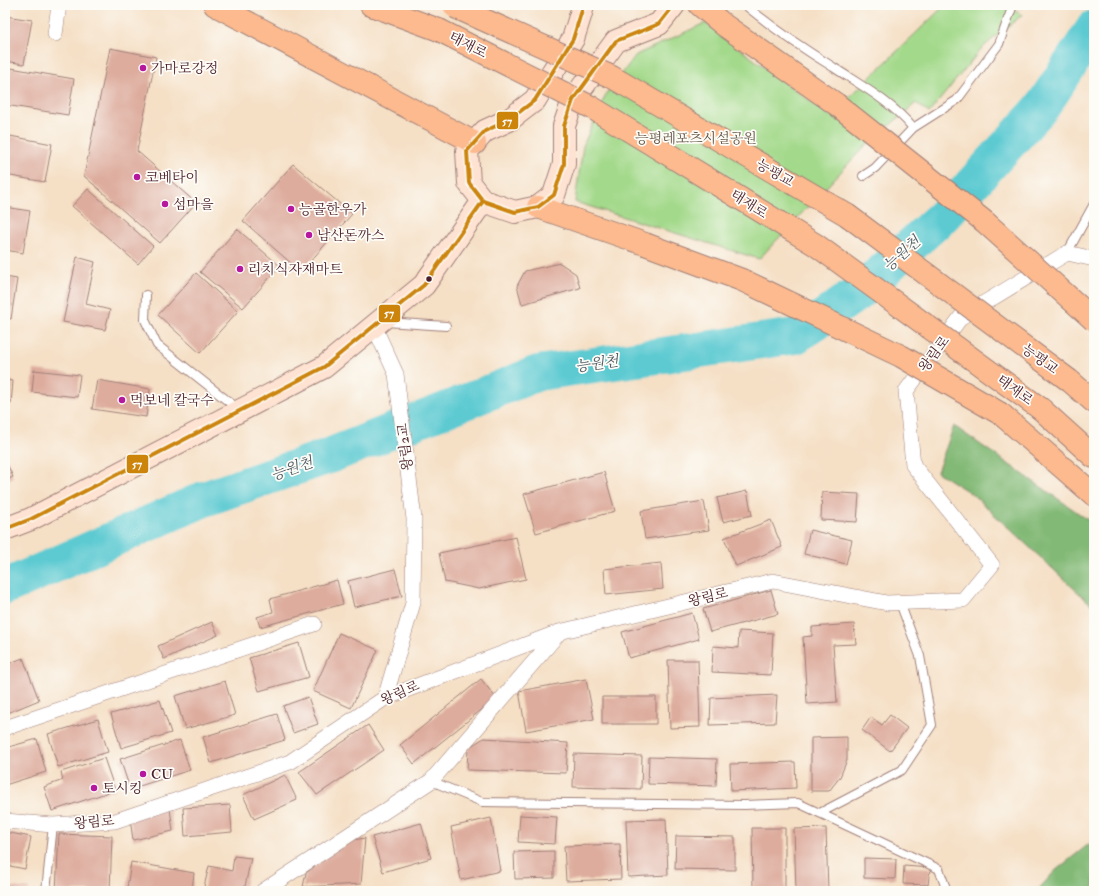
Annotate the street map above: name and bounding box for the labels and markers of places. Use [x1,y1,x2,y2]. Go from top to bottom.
place label: 가마로강정 [151,60,219,77]
marker: 가마로강정 [138,63,148,73]
place label: 코베타이 [145,169,199,186]
marker: 코베타이 [132,172,142,182]
place label: 섬마을 [173,196,214,213]
marker: 섬마을 [160,199,170,209]
place label: 능골한우가 [299,201,367,218]
marker: 능골한우가 [286,204,296,214]
place label: 남산돈까스 [317,227,385,244]
marker: 남산돈까스 [304,230,314,240]
place label: 리치식자재마트 [248,261,343,278]
marker: 리치식자재마트 [235,264,245,274]
unlabelled marker [424,274,434,284]
place label: 먹보네 칼국수 [130,392,215,409]
marker: 먹보네 칼국수 [117,395,127,405]
place label: CU [151,766,173,783]
marker: CU [138,769,148,779]
place label: 토시킹 [102,780,143,797]
marker: 토시킹 [89,783,99,793]

